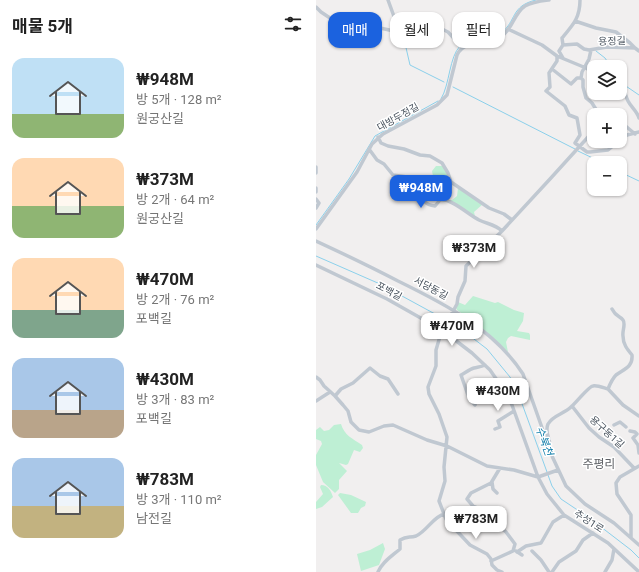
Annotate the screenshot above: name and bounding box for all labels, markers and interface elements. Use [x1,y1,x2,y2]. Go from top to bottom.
chip: 매매 [328,12,382,48]
chip: 월세 [390,12,444,48]
chip: 필터 [452,12,505,48]
icon: filters [282,13,304,35]
text: 매물 5개 [12,16,73,36]
street label: 용정길 [598,35,626,47]
map controls [587,60,627,196]
button: layers [587,60,627,100]
text: ₩948M [136,69,194,89]
icon: home [44,74,92,122]
text: 방 5개 · 128 m² [136,92,222,107]
street label: 대방두정길 [375,101,421,133]
button: + [587,108,627,148]
text: 원궁산길 [136,111,184,126]
button: − [587,156,627,196]
text: ₩373M [136,169,194,189]
icon: home [44,174,92,222]
pin: ₩948M [393,175,449,209]
text: ₩948M [399,180,443,195]
text: 방 2개 · 64 m² [136,192,214,207]
text: 원궁산길 [136,211,184,226]
pin: ₩373M [446,235,502,269]
text: ₩373M [452,240,496,255]
text: ₩470M [136,269,194,289]
icon: home [44,274,92,322]
street label: 서당동길 [412,275,450,301]
street label: 포백길 [374,280,404,302]
text: 방 2개 · 76 m² [136,292,214,307]
text: 포백길 [136,311,172,326]
pin: ₩470M [424,313,480,347]
text: ₩470M [430,318,474,333]
text: ₩430M [136,369,194,389]
icon: home [44,374,92,422]
pin: ₩430M [470,378,526,412]
text: ₩430M [476,383,520,398]
text: 방 3개 · 83 m² [136,392,214,407]
text: 포백길 [136,411,172,426]
street label: 용구동1길 [588,414,626,450]
water label: 수북천 [533,425,556,459]
district label: 주평리 [582,457,616,471]
text: ₩783M [136,469,194,489]
icon: home [44,474,92,522]
text: 방 3개 · 110 m² [136,492,222,507]
pin: ₩783M [448,506,504,540]
street label: 추성1로 [572,507,606,535]
text: 남전길 [136,511,172,526]
text: ₩783M [454,511,498,526]

